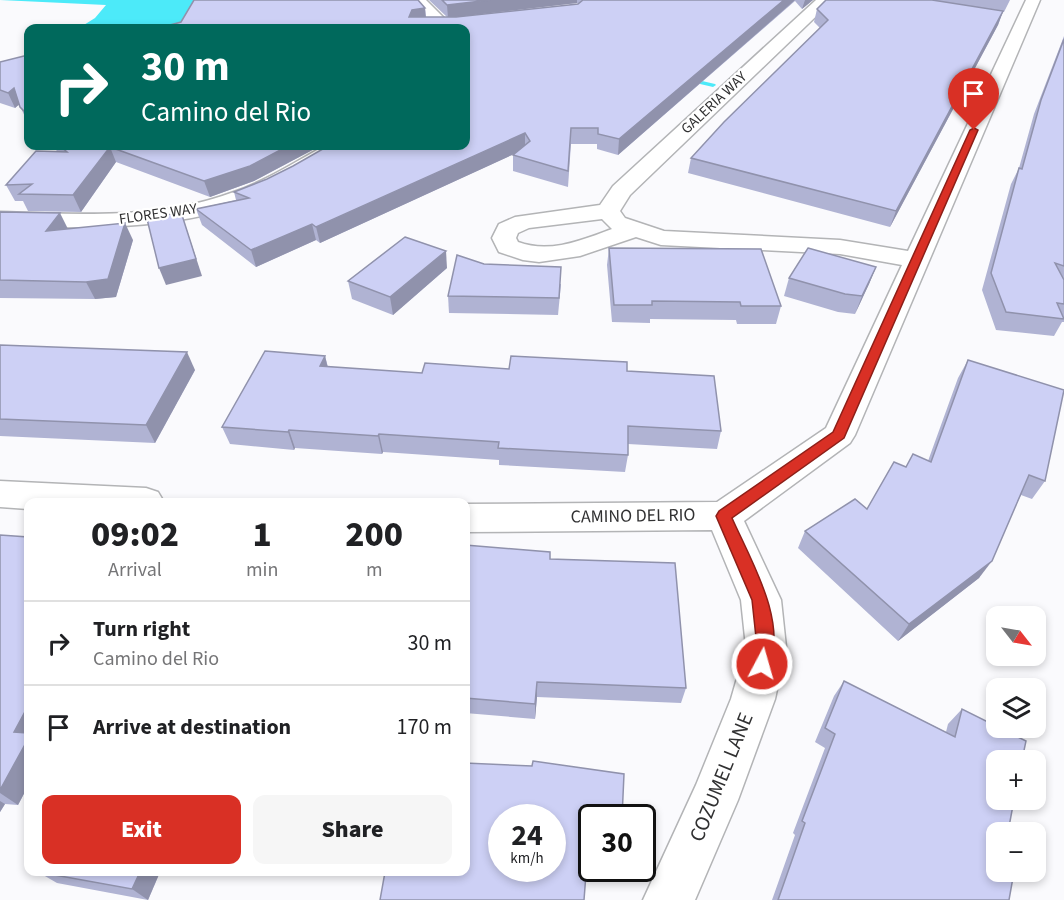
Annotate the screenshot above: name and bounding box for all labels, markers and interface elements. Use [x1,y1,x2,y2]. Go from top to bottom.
text: 30 m [141,37,230,97]
icon: right [42,48,120,126]
street label: GALERIA WAY [676,66,752,139]
pin [948,68,999,130]
icon: arrive [957,77,990,110]
text: Camino del Rio [141,93,311,132]
street label: FLORES WAY [118,198,199,230]
street label: CAMINO DEL RIO [570,502,696,530]
text: 09:02 [91,509,179,560]
text: 1 [253,509,272,560]
text: 200 [345,509,403,560]
text: Arrival [108,556,162,584]
text: min [246,556,278,584]
text: m [366,556,382,584]
north arrow [986,606,1046,666]
map controls [986,606,1046,882]
text: Turn right [93,613,190,645]
icon: right [42,627,75,660]
text: 30 m [407,627,452,659]
position arrow [730,632,794,696]
text: Camino del Rio [93,645,219,673]
button: layers [986,678,1046,738]
street label: COZUMEL LANE [681,708,761,846]
icon: arrive [42,711,75,744]
text: Arrive at destination [93,711,291,743]
text: 170 m [397,711,452,743]
button: + [986,750,1046,810]
button: Exit [42,795,241,864]
button: Share [253,795,452,864]
speed limit sign: 30 [578,804,656,882]
text: 24 [511,814,543,857]
button: − [986,822,1046,882]
text: km/h [510,848,544,869]

